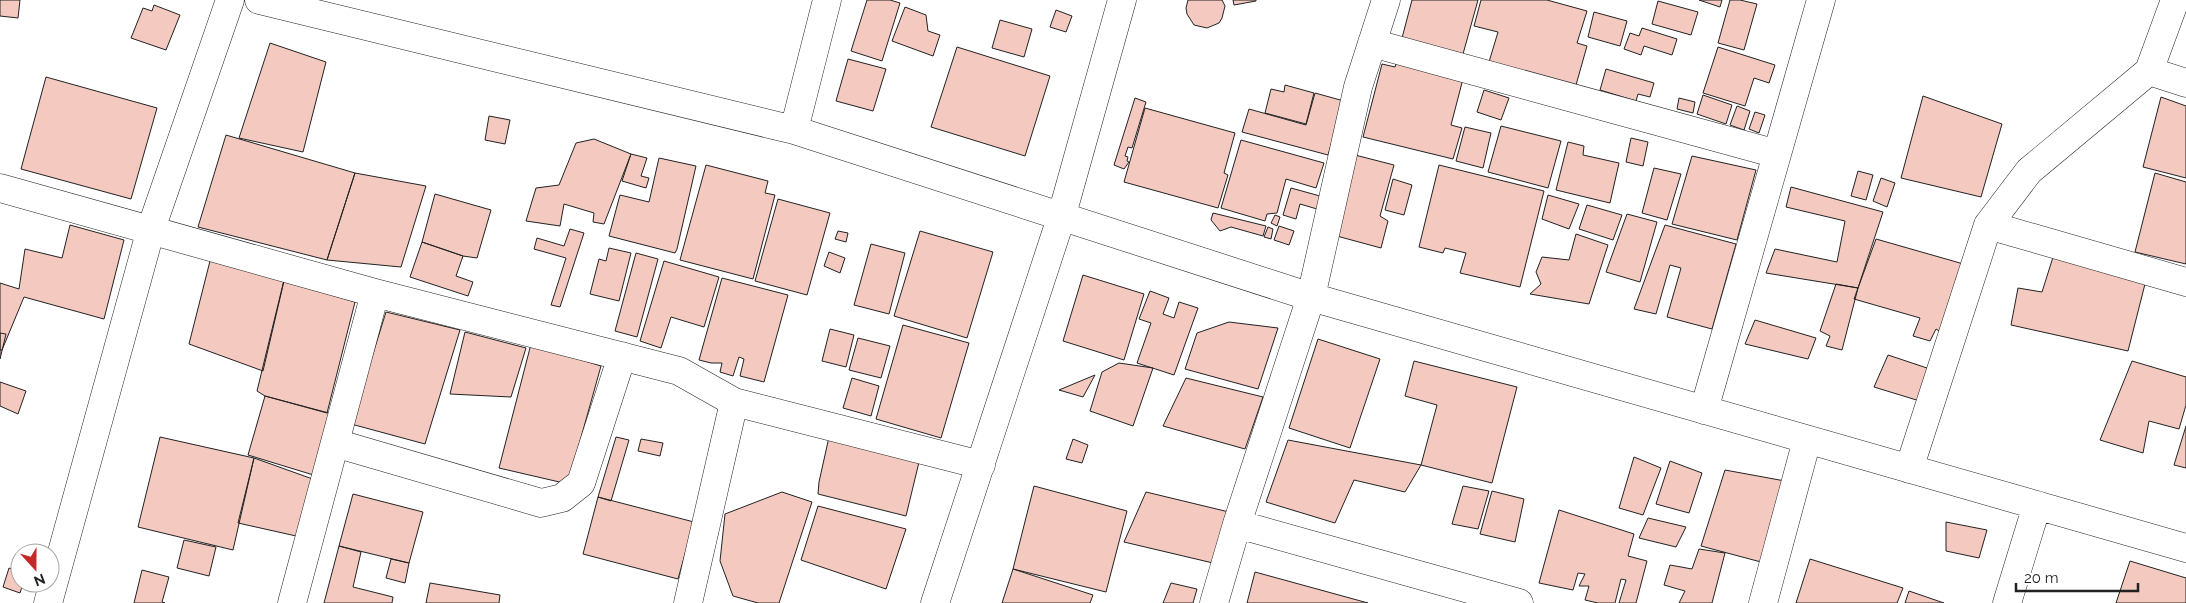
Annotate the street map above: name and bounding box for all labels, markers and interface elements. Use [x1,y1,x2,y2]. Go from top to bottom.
north arrow [10,543,60,593]
scale bar [2016,560,2138,592]
text: 20 m [2024,569,2059,587]
text: N [32,571,48,590]

